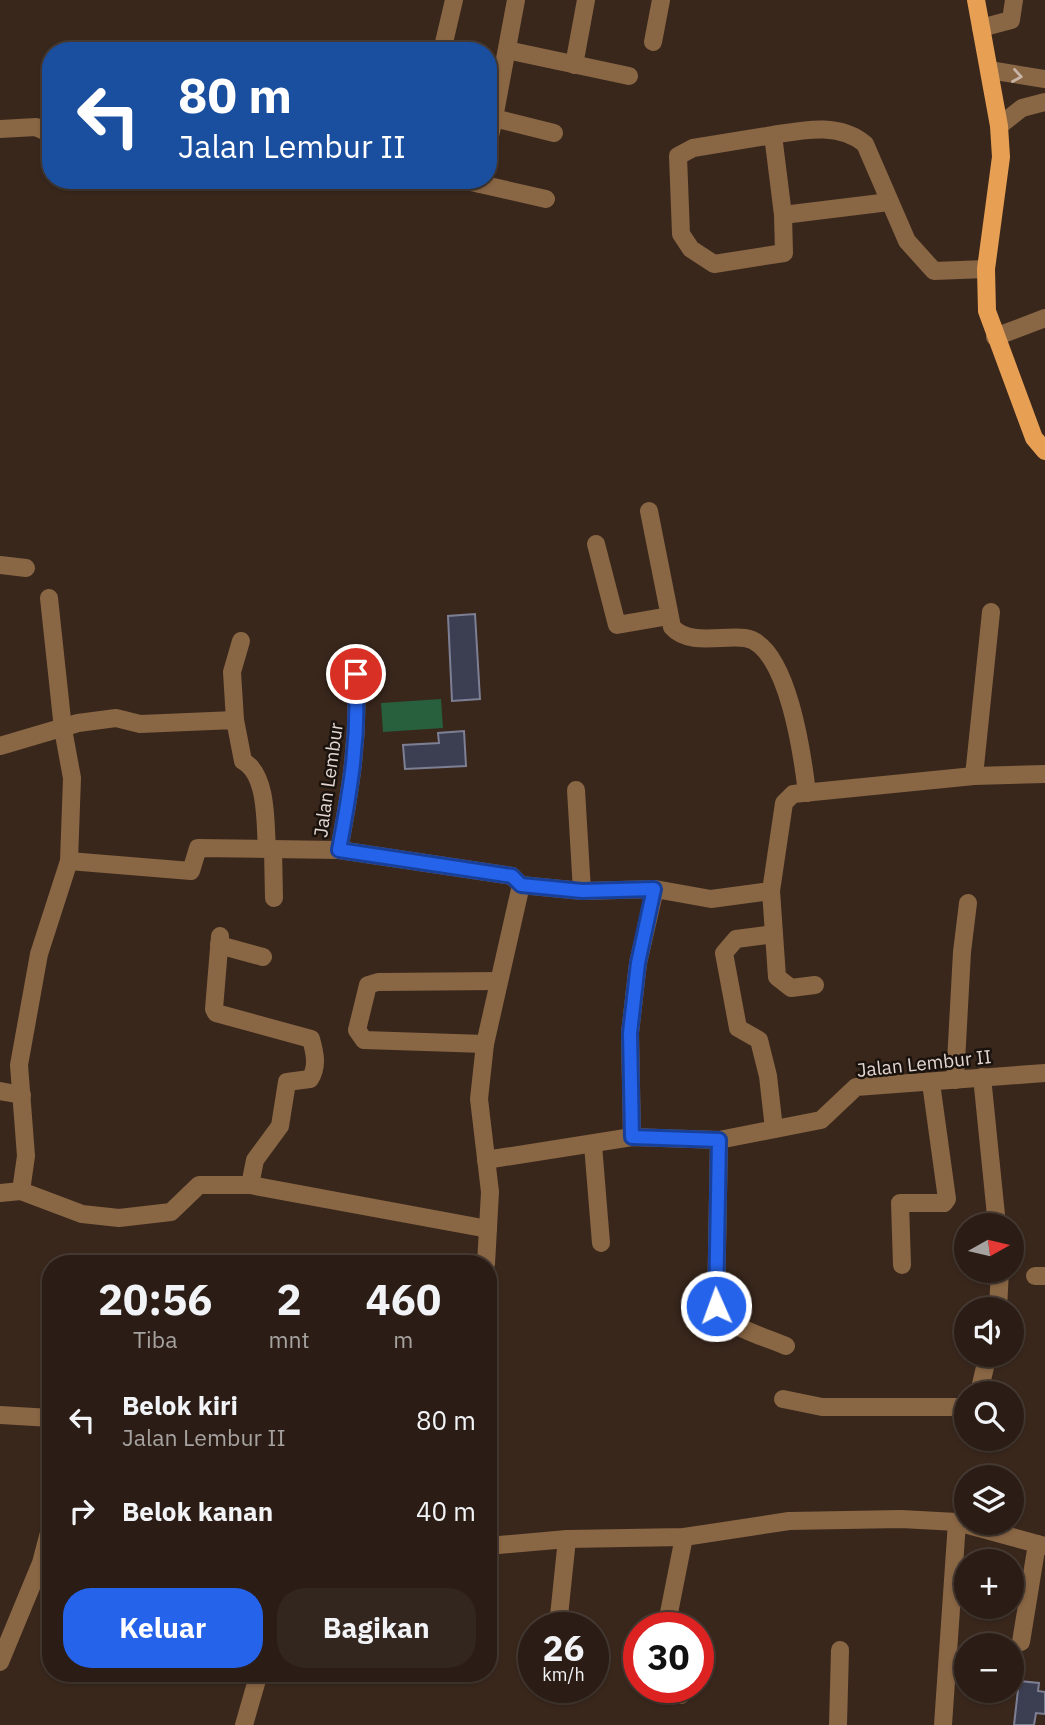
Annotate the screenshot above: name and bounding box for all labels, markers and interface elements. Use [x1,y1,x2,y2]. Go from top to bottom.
text: 80 m [178,63,292,126]
one-way arrow [1011,68,1023,83]
icon: left [63,70,154,161]
text: Jalan Lembur II [178,125,406,167]
pin [326,644,386,704]
icon: arrive [337,655,375,693]
street label: Jalan Lembur [308,721,348,839]
street label: Jalan Lembur II [855,1044,993,1082]
north arrow [954,1213,1024,1283]
map controls [954,1213,1024,1703]
position arrow [679,1269,753,1343]
text: 20:56 [98,1272,213,1327]
text: 2 [276,1272,302,1327]
text: 460 [366,1272,441,1327]
button: sound [954,1297,1024,1367]
text: Tiba [133,1324,177,1354]
text: mnt [268,1324,310,1354]
text: m [393,1324,413,1354]
button: search [954,1381,1024,1451]
text: Belok kiri [122,1388,238,1422]
icon: left [63,1401,101,1439]
text: 80 m [416,1403,476,1437]
text: Jalan Lembur II [122,1422,286,1452]
button: layers [954,1465,1024,1535]
icon: right [63,1492,101,1530]
text: Belok kanan [122,1494,273,1528]
text: 40 m [416,1494,476,1528]
button: + [954,1549,1024,1619]
button: Keluar [63,1588,263,1668]
button: Bagikan [277,1588,476,1668]
speed limit sign: 30 [623,1612,714,1703]
text: 26 [542,1625,585,1671]
button: − [954,1633,1024,1703]
text: km/h [542,1663,585,1686]

